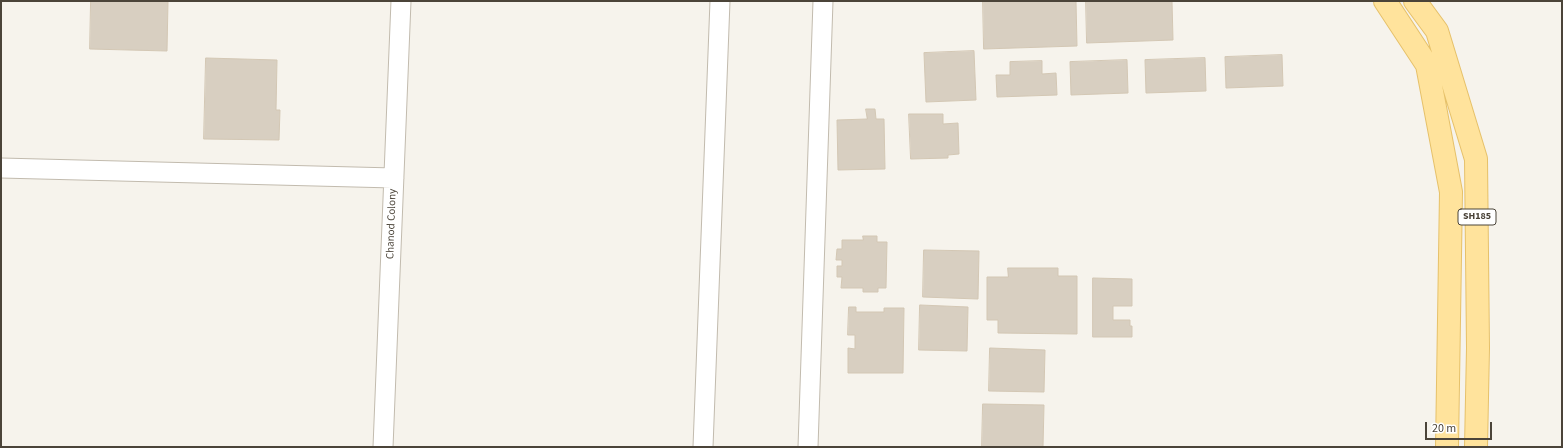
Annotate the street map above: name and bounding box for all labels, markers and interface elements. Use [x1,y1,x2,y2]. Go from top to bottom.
street label: Chanod Colony [384,189,400,259]
road number: SH185 [1458,209,1496,225]
scale bar [1427,414,1494,440]
text: 20 m [1432,420,1456,437]

